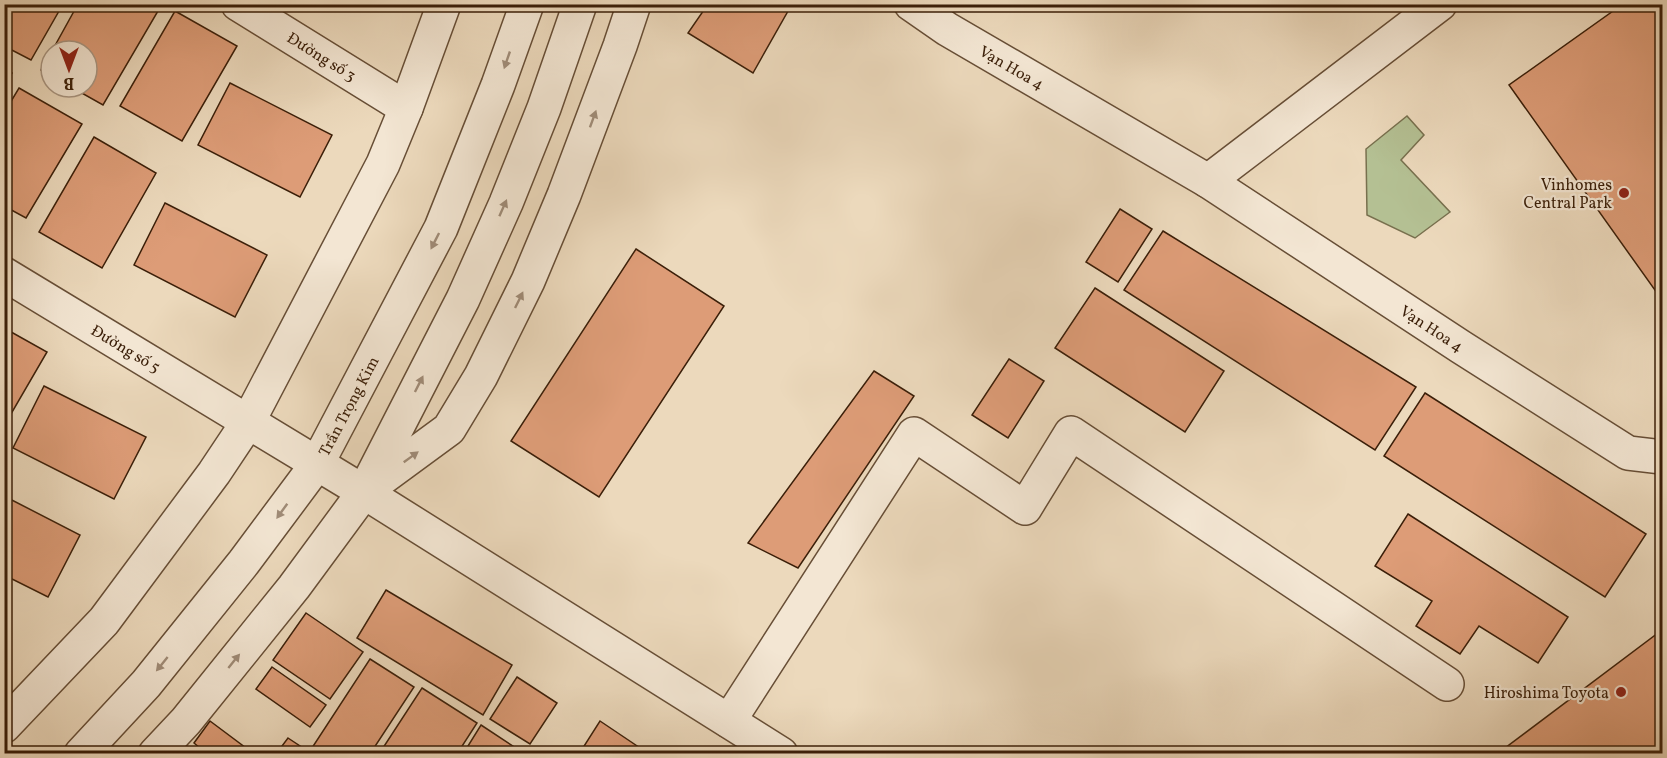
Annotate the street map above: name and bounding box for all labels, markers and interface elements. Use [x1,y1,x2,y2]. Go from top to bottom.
street label: Đường số 3 [282,28,360,88]
north arrow [39,39,99,99]
street label: Vạn Hoa 4 [975,41,1047,96]
one-way arrow [502,51,512,69]
text: B [63,71,74,93]
one-way arrow [589,110,599,128]
place label: Vinhomes Central Park [1523,175,1612,215]
marker: Vinhomes Central Park [1617,186,1631,200]
one-way arrow [499,200,508,217]
one-way arrow [430,232,439,249]
one-way arrow [514,291,524,308]
street label: Vạn Hoa 4 [1395,301,1467,358]
street label: Đường số 5 [86,320,164,379]
street label: Trần Trọng Kim [314,353,385,461]
one-way arrow [414,375,424,393]
one-way arrow [403,452,418,464]
one-way arrow [276,502,288,518]
one-way arrow [228,653,241,669]
one-way arrow [155,656,168,672]
place label: Hiroshima Toyota [1484,683,1609,705]
marker: Hiroshima Toyota [1614,685,1628,699]

